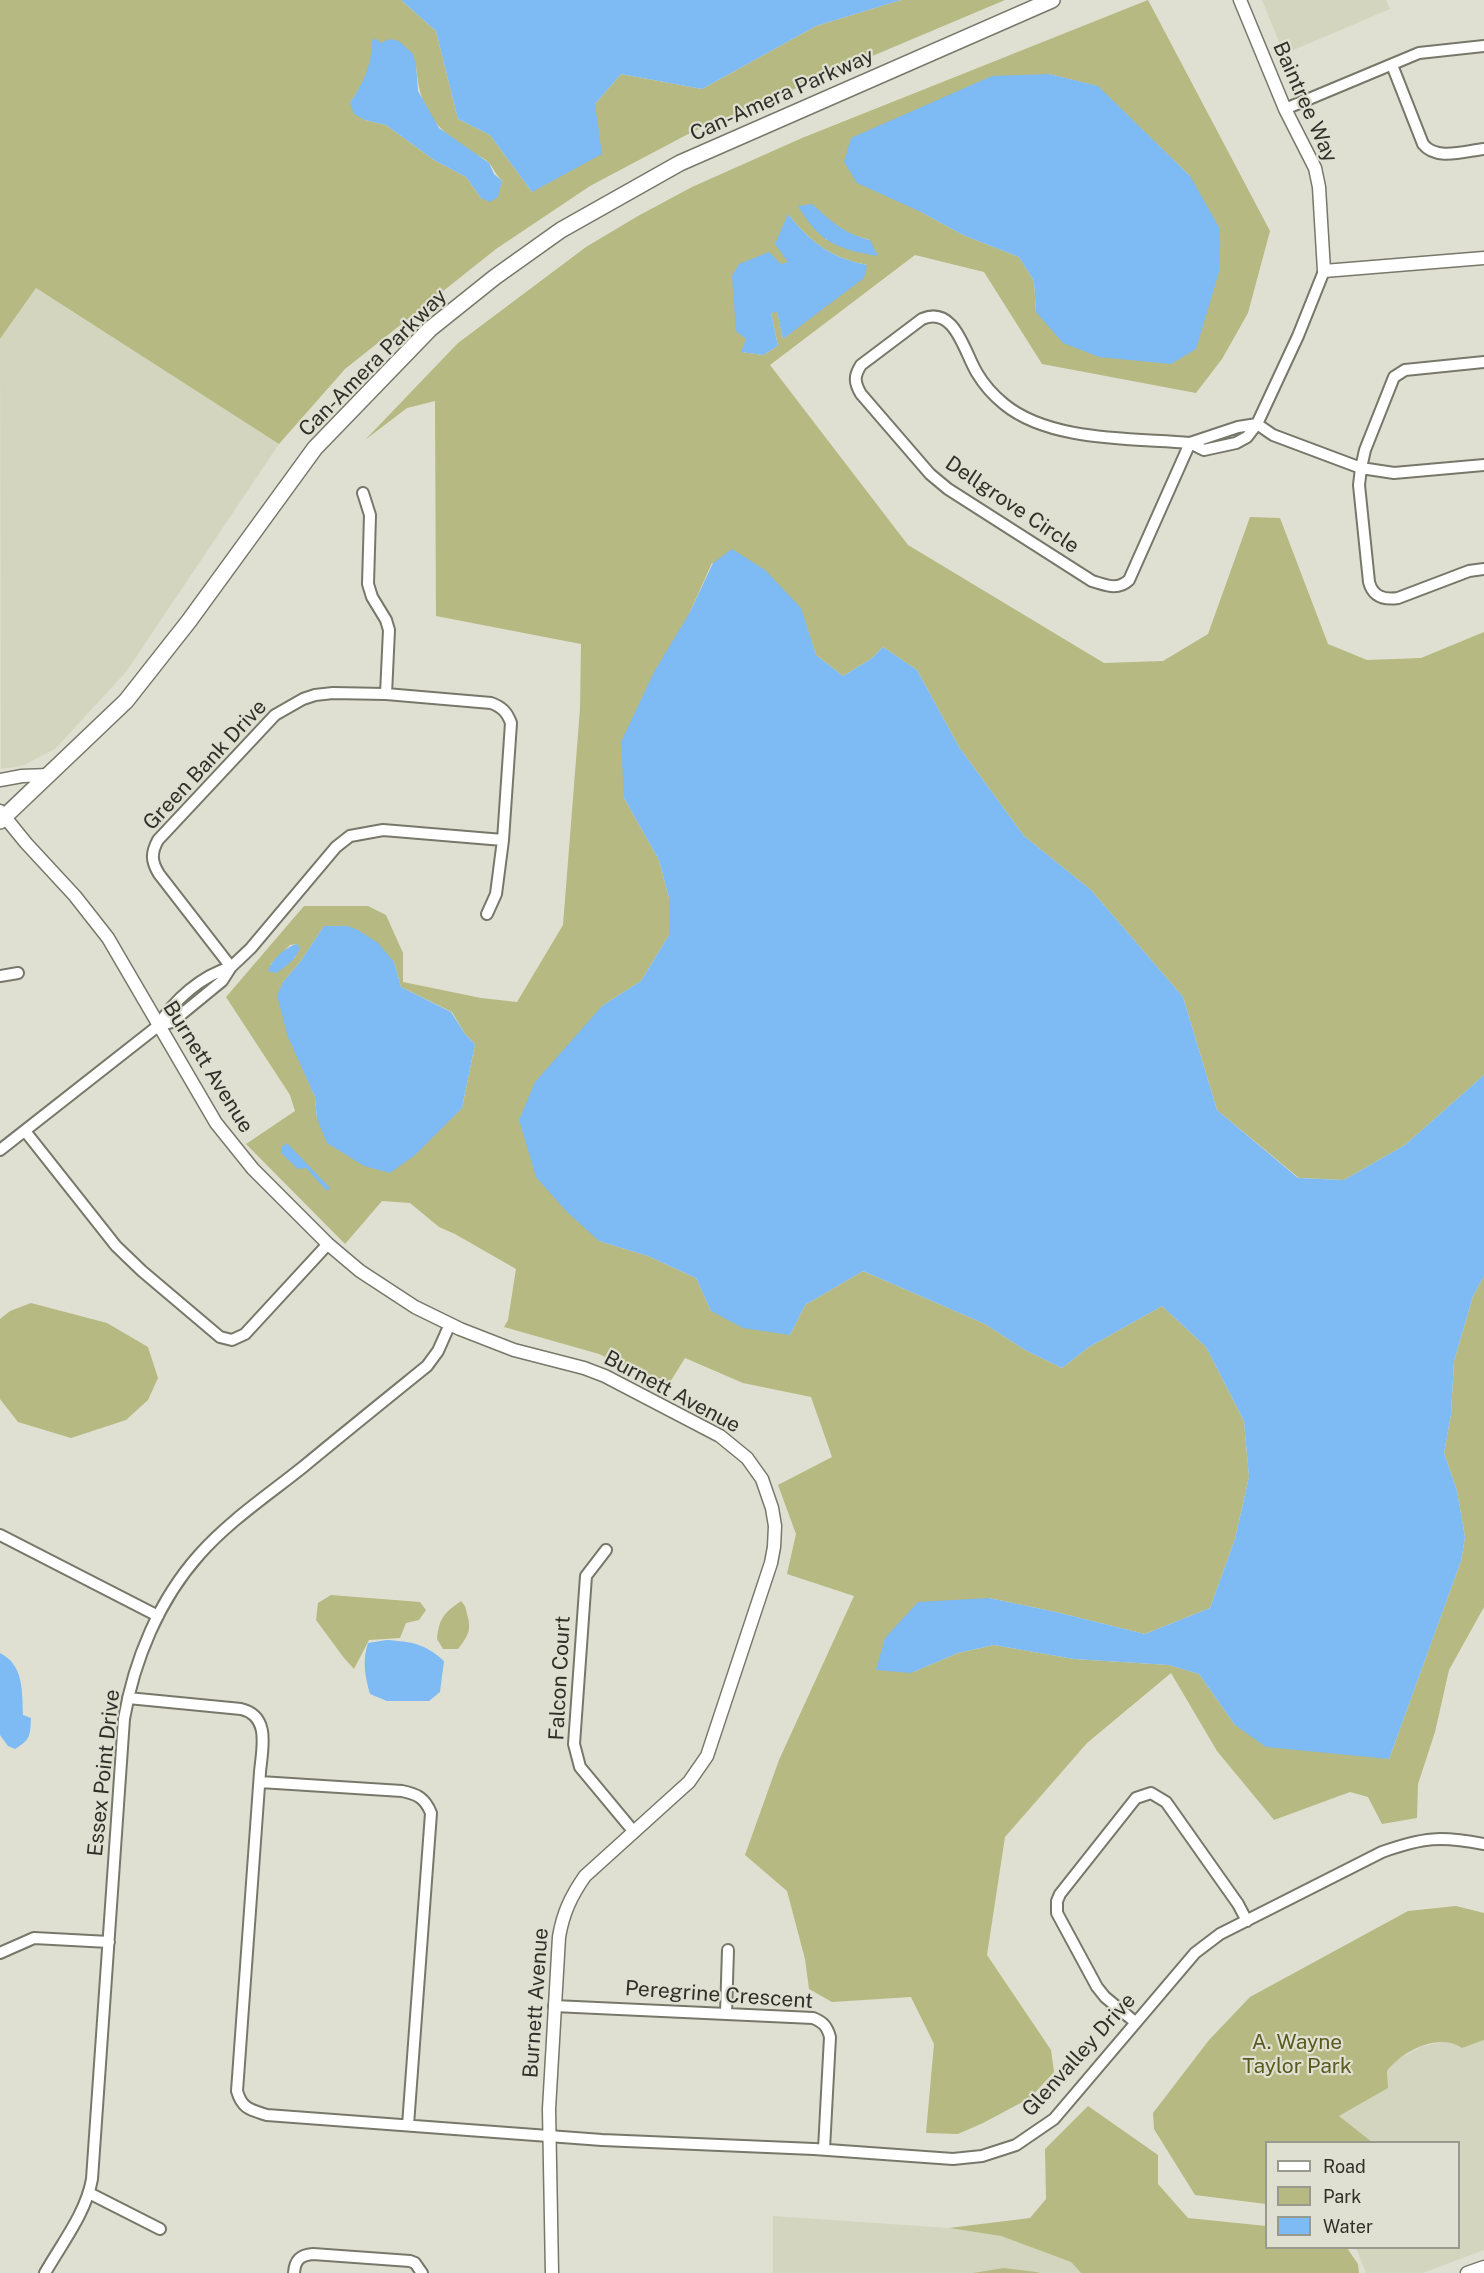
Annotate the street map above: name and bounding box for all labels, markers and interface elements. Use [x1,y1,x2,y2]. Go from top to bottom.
street label: Baintree Way [1267,38,1343,166]
street label: Can-Amera Parkway [686,43,878,147]
street label: Can-Amera Parkway [294,284,452,442]
street label: Dellgrove Circle [940,451,1084,559]
street label: Green Bank Drive [138,694,272,836]
street label: Burnett Avenue [157,996,259,1138]
street label: Burnett Avenue [600,1346,744,1438]
street label: Falcon Court [544,1615,576,1741]
street label: Essex Point Drive [83,1688,125,1858]
street label: Burnett Avenue [518,1927,554,2079]
street label: Peregrine Crescent [624,1976,814,2014]
street label: Glenvalley Drive [1017,1988,1141,2122]
park label: A. Wayne Taylor Park [1242,2030,1352,2080]
legend [1265,2141,1460,2249]
text: Road [1323,2156,1366,2177]
text: Park [1323,2186,1361,2207]
text: Water [1323,2216,1373,2237]

